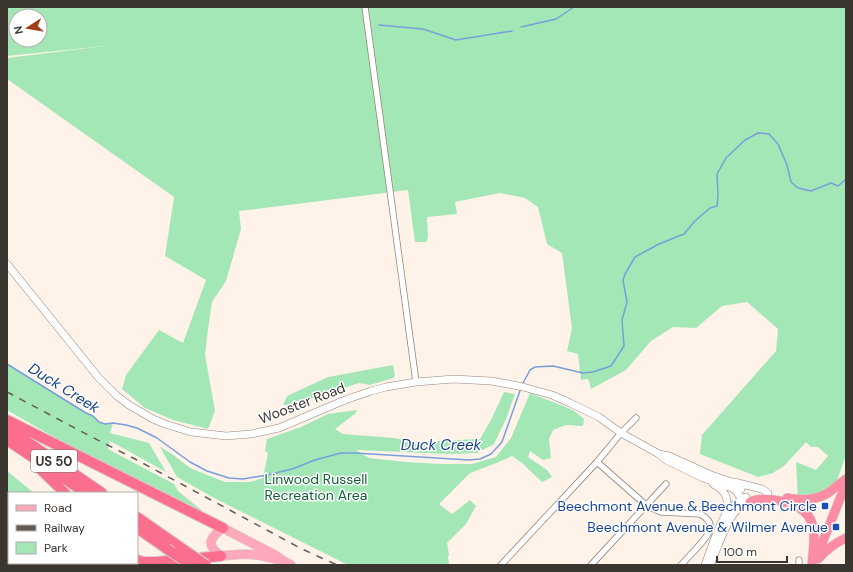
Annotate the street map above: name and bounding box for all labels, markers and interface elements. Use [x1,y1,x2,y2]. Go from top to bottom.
north arrow [8,8,48,48]
text: N [11,25,26,35]
water label: Duck Creek [25,358,104,418]
street label: Wooster Road [256,378,348,428]
water label: Duck Creek [401,435,482,455]
road number: US 50 [31,450,77,472]
park label: Linwood Russell Recreation Area [265,470,367,504]
legend [8,492,138,564]
place label: Beechmont Avenue & Beechmont Circle [557,497,817,515]
text: Road [44,500,72,516]
marker: Beechmont Avenue & Beechmont Circle [820,501,830,511]
place label: Beechmont Avenue & Wilmer Avenue [587,518,828,536]
text: Railway [44,520,85,536]
marker: Beechmont Avenue & Wilmer Avenue [831,522,841,532]
scale bar [717,538,787,564]
text: Park [44,540,68,556]
text: 100 m [723,544,757,560]

